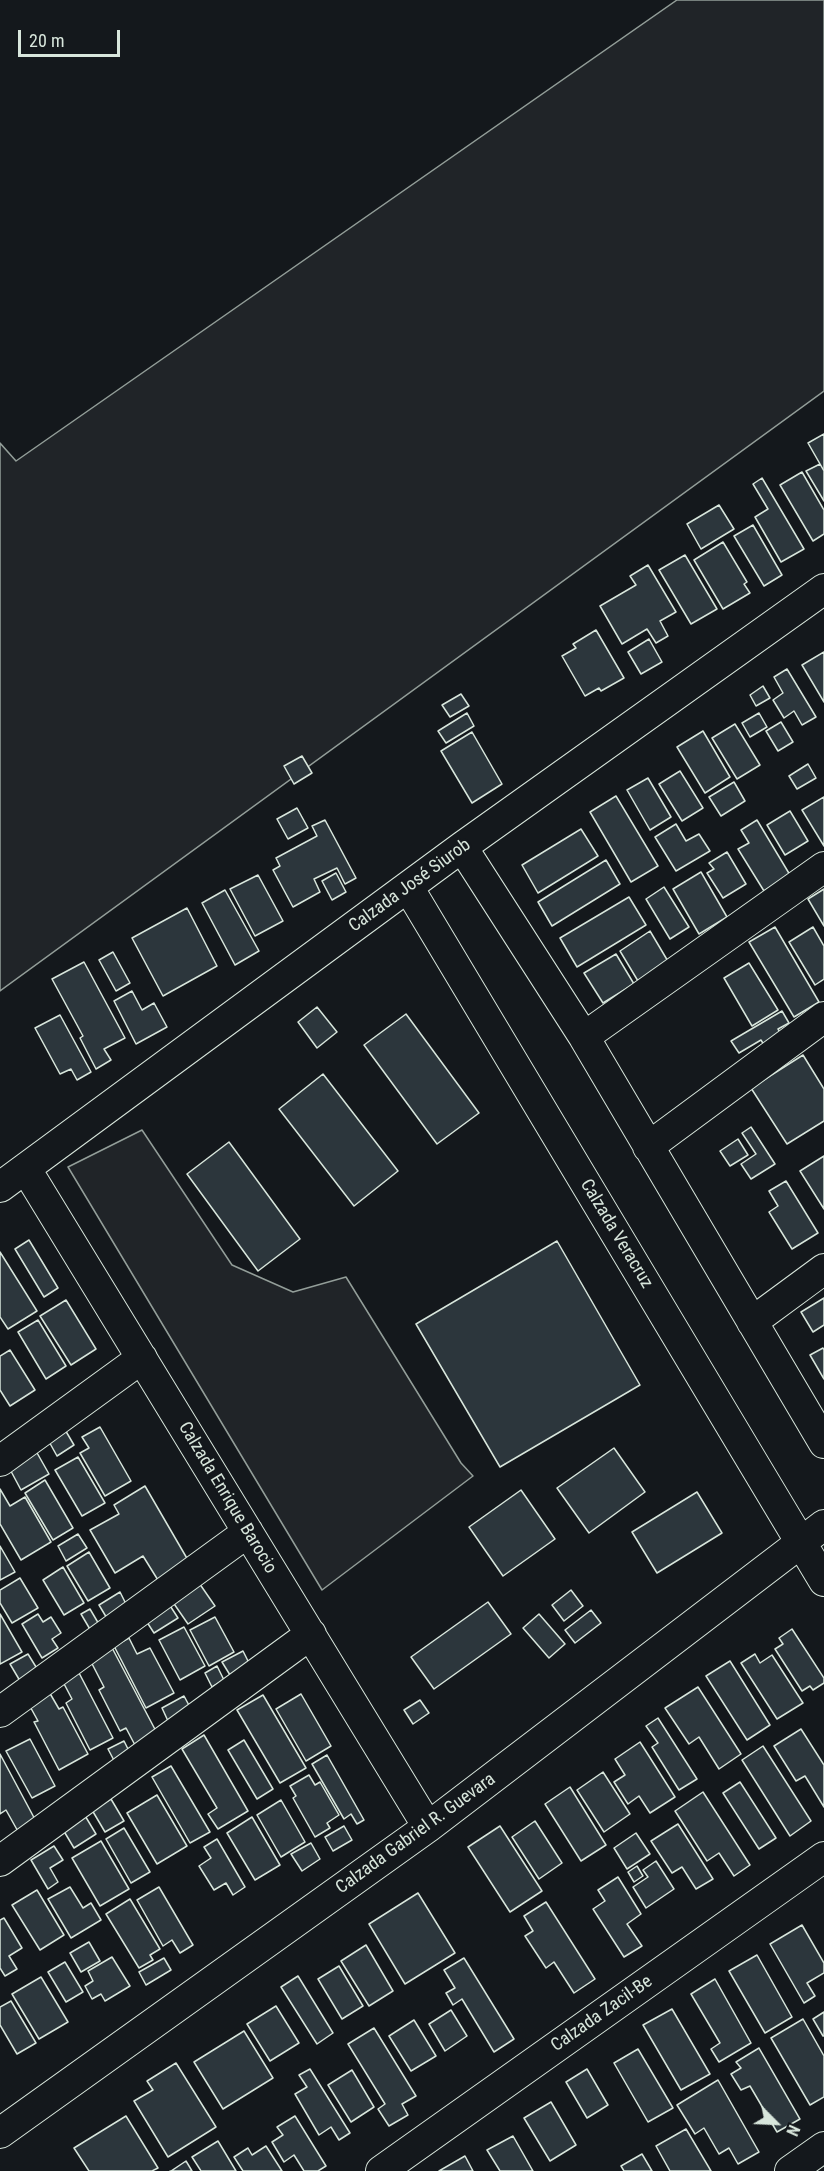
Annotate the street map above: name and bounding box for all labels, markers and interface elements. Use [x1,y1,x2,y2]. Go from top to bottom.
scale bar [21,18,123,56]
text: 20 m [29,30,64,51]
street label: Calzada José Siurob [345,835,475,937]
street label: Calzada Veracruz [575,1176,657,1292]
street label: Calzada Enrique Barocio [173,1418,281,1578]
street label: Calzada Gabriel R. Guevara [332,1769,500,1899]
street label: Calzada Zacil-Be [547,1971,657,2057]
north arrow [746,2093,806,2153]
text: N [782,2122,804,2139]

